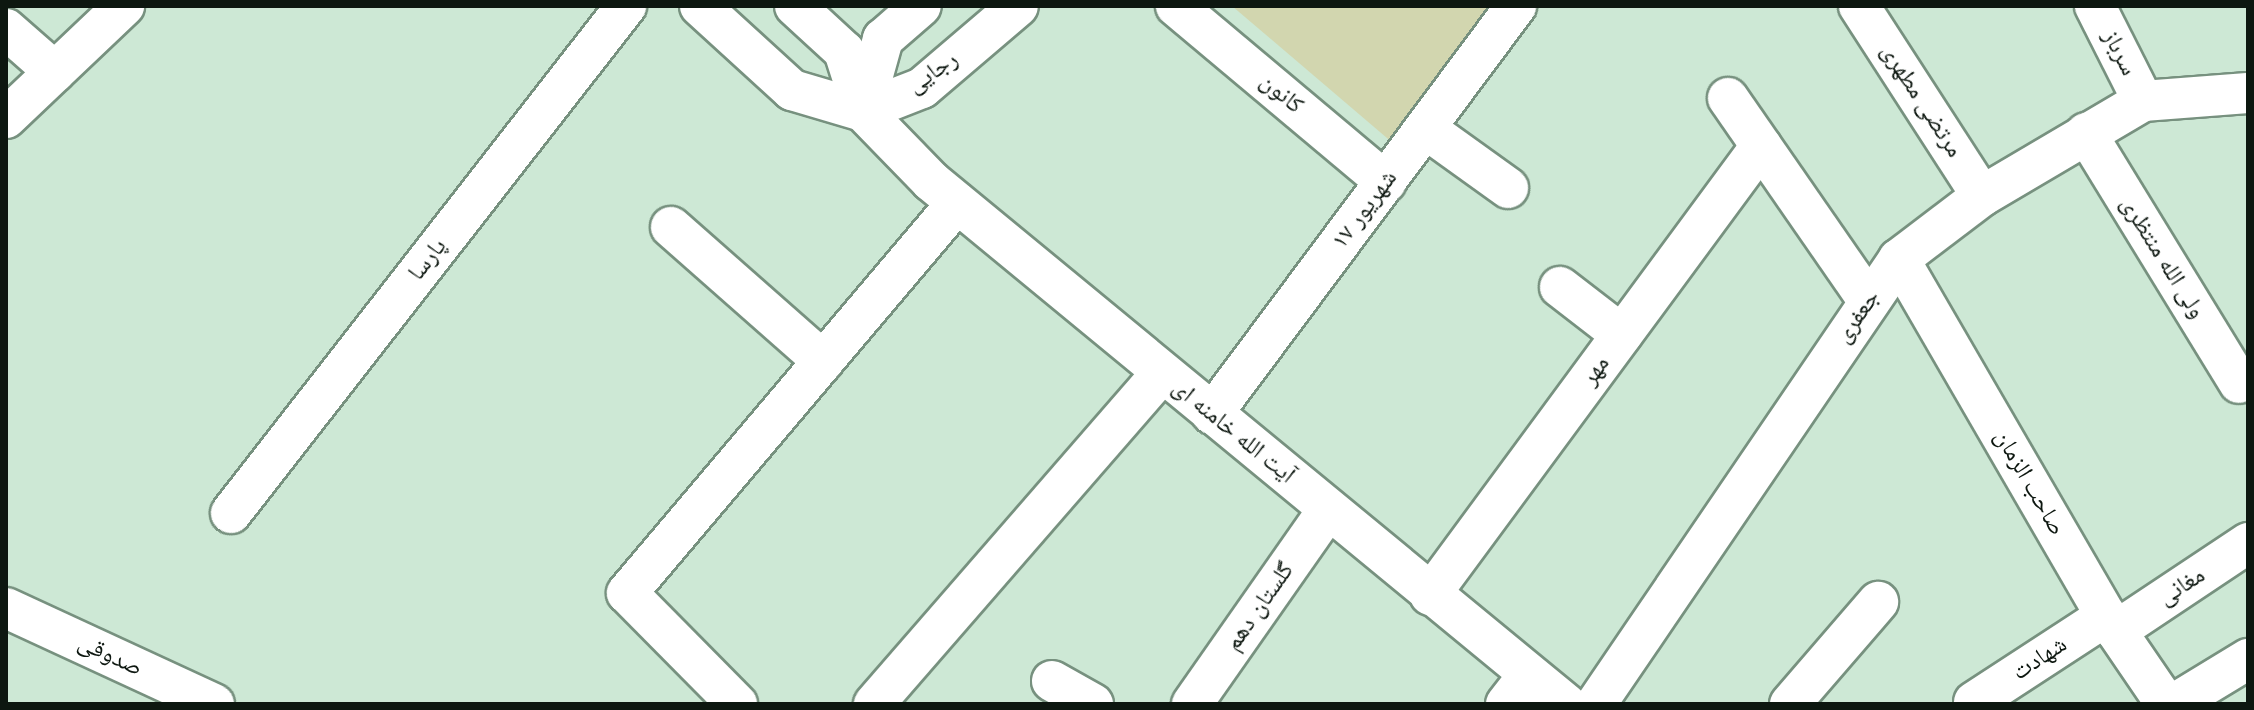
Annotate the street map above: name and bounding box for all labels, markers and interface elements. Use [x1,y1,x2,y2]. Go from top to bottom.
street label: سرباز [2095,25,2143,81]
street label: مرتضی مطهری [1874,39,1968,163]
street label: رجایی [902,45,964,101]
street label: کانون [1253,68,1309,120]
street label: ۱۷ شهریور [1326,165,1404,255]
street label: ولی الله منتظری [2113,192,2211,324]
street label: پارسا [403,233,453,287]
street label: جعفری [1829,285,1887,349]
street label: مهر [1576,350,1616,392]
street label: آیت الله خامنه ای [1166,374,1300,490]
street label: صاحب الزمان [1987,425,2071,541]
street label: گلستان دهم [1219,557,1301,657]
street label: مغانی [2153,561,2211,613]
street label: صدوقی [73,629,147,683]
street label: شهادت [2007,631,2073,687]

